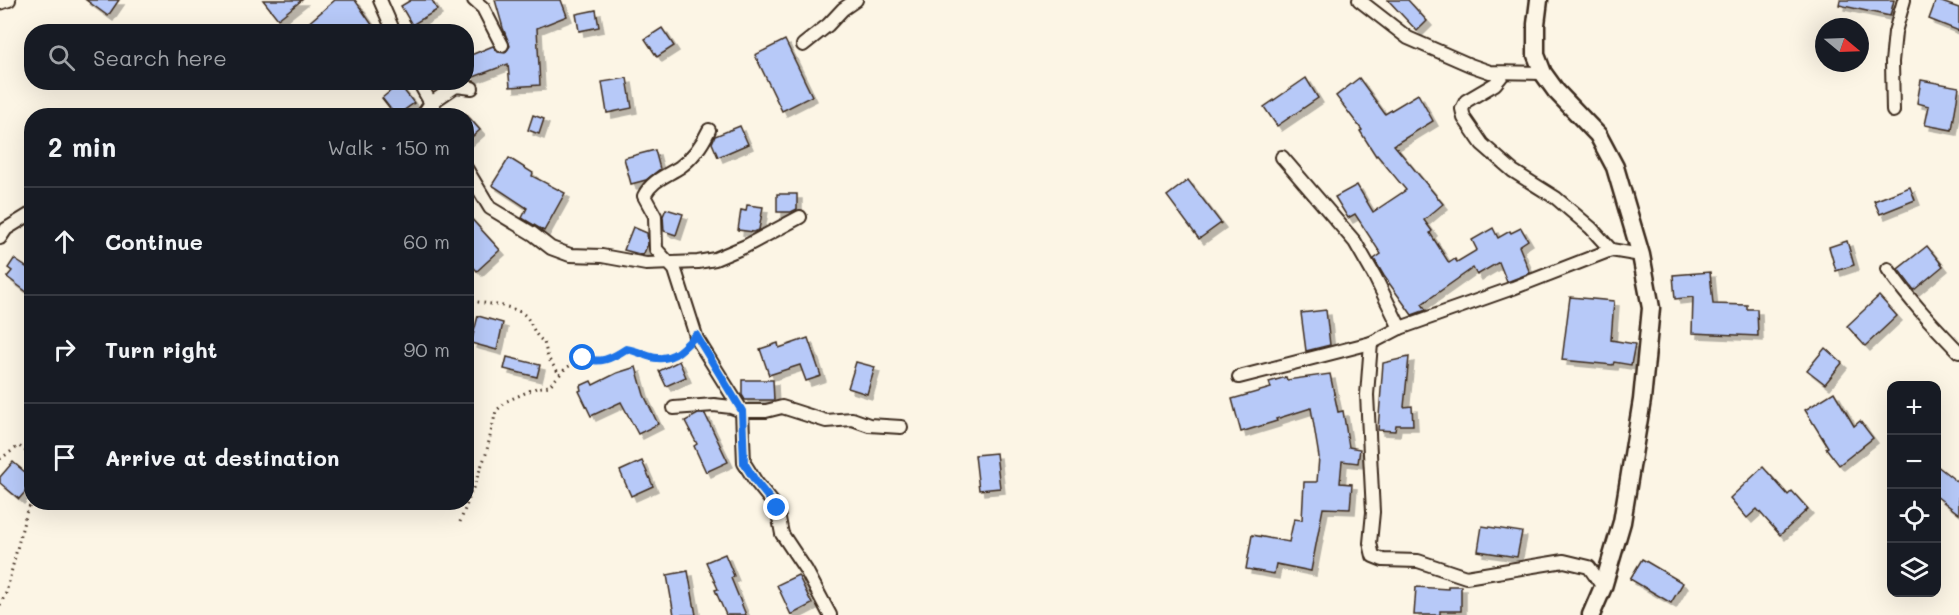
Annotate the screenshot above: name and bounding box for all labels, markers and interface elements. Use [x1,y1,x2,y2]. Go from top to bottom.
north arrow [1815,18,1869,72]
search box [24,24,474,90]
icon: search [45,41,78,74]
text: Search here [93,43,227,72]
text: 2 min [48,130,116,164]
text: Walk · 150 m [328,134,450,160]
icon: ahead [48,225,81,258]
text: Continue [105,227,203,256]
text: 60 m [403,228,450,254]
icon: right [48,333,81,366]
text: Turn right [105,335,217,364]
text: 90 m [404,336,450,362]
route start [569,344,595,370]
map controls [1887,381,1941,597]
button: + [1887,381,1941,435]
button: − [1887,435,1941,489]
icon: arrive [48,441,81,474]
text: Arrive at destination [105,443,340,472]
button: locate [1887,489,1941,543]
route end [763,494,789,520]
button: layers [1887,543,1941,597]

